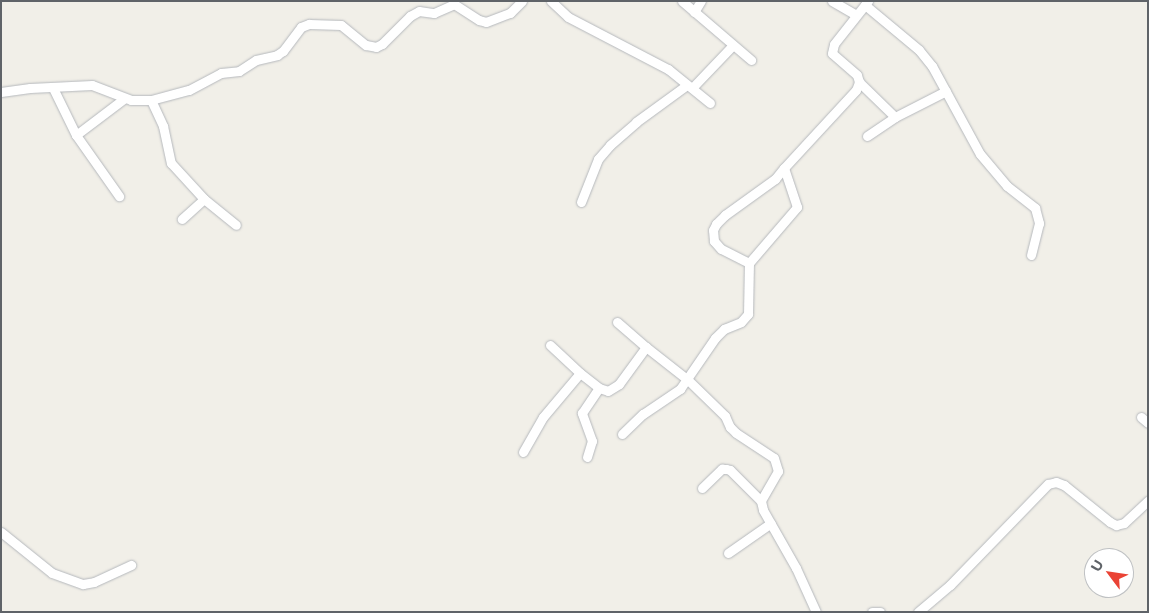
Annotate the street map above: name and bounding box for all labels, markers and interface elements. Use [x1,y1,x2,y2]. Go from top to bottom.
north arrow [1084,548,1134,598]
text: U [1086,556,1108,575]

